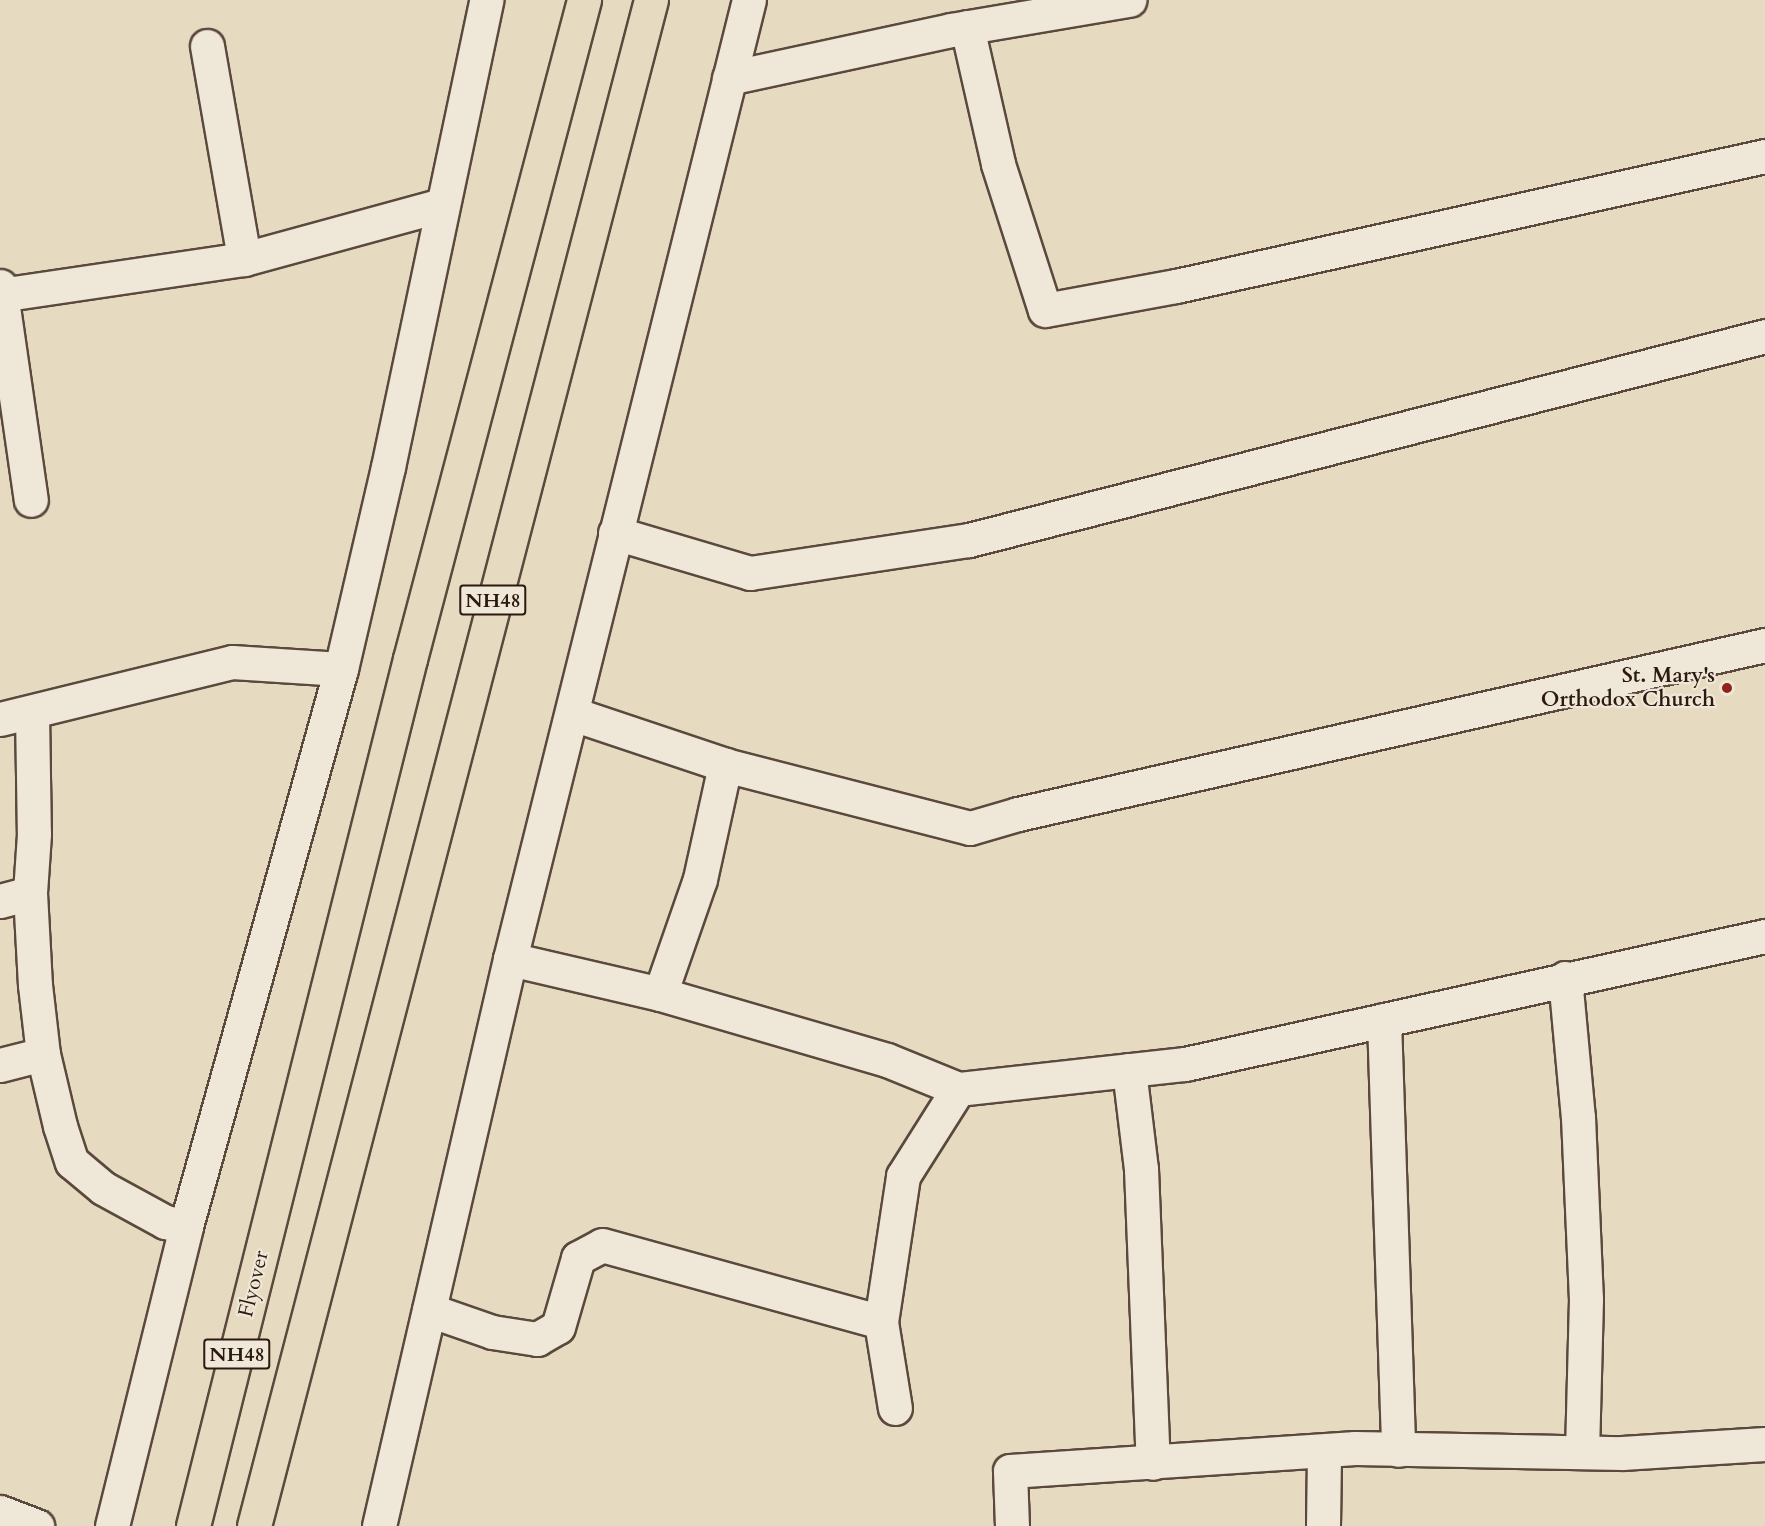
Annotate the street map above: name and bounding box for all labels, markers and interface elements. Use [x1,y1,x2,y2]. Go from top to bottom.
road number: NH48 [458,583,528,617]
place label: St. Mary's Orthodox Church [1541,663,1715,713]
marker: St. Mary's Orthodox Church [1720,681,1734,695]
street label: Flyover [234,1248,274,1320]
road number: NH48 [202,1337,272,1371]

